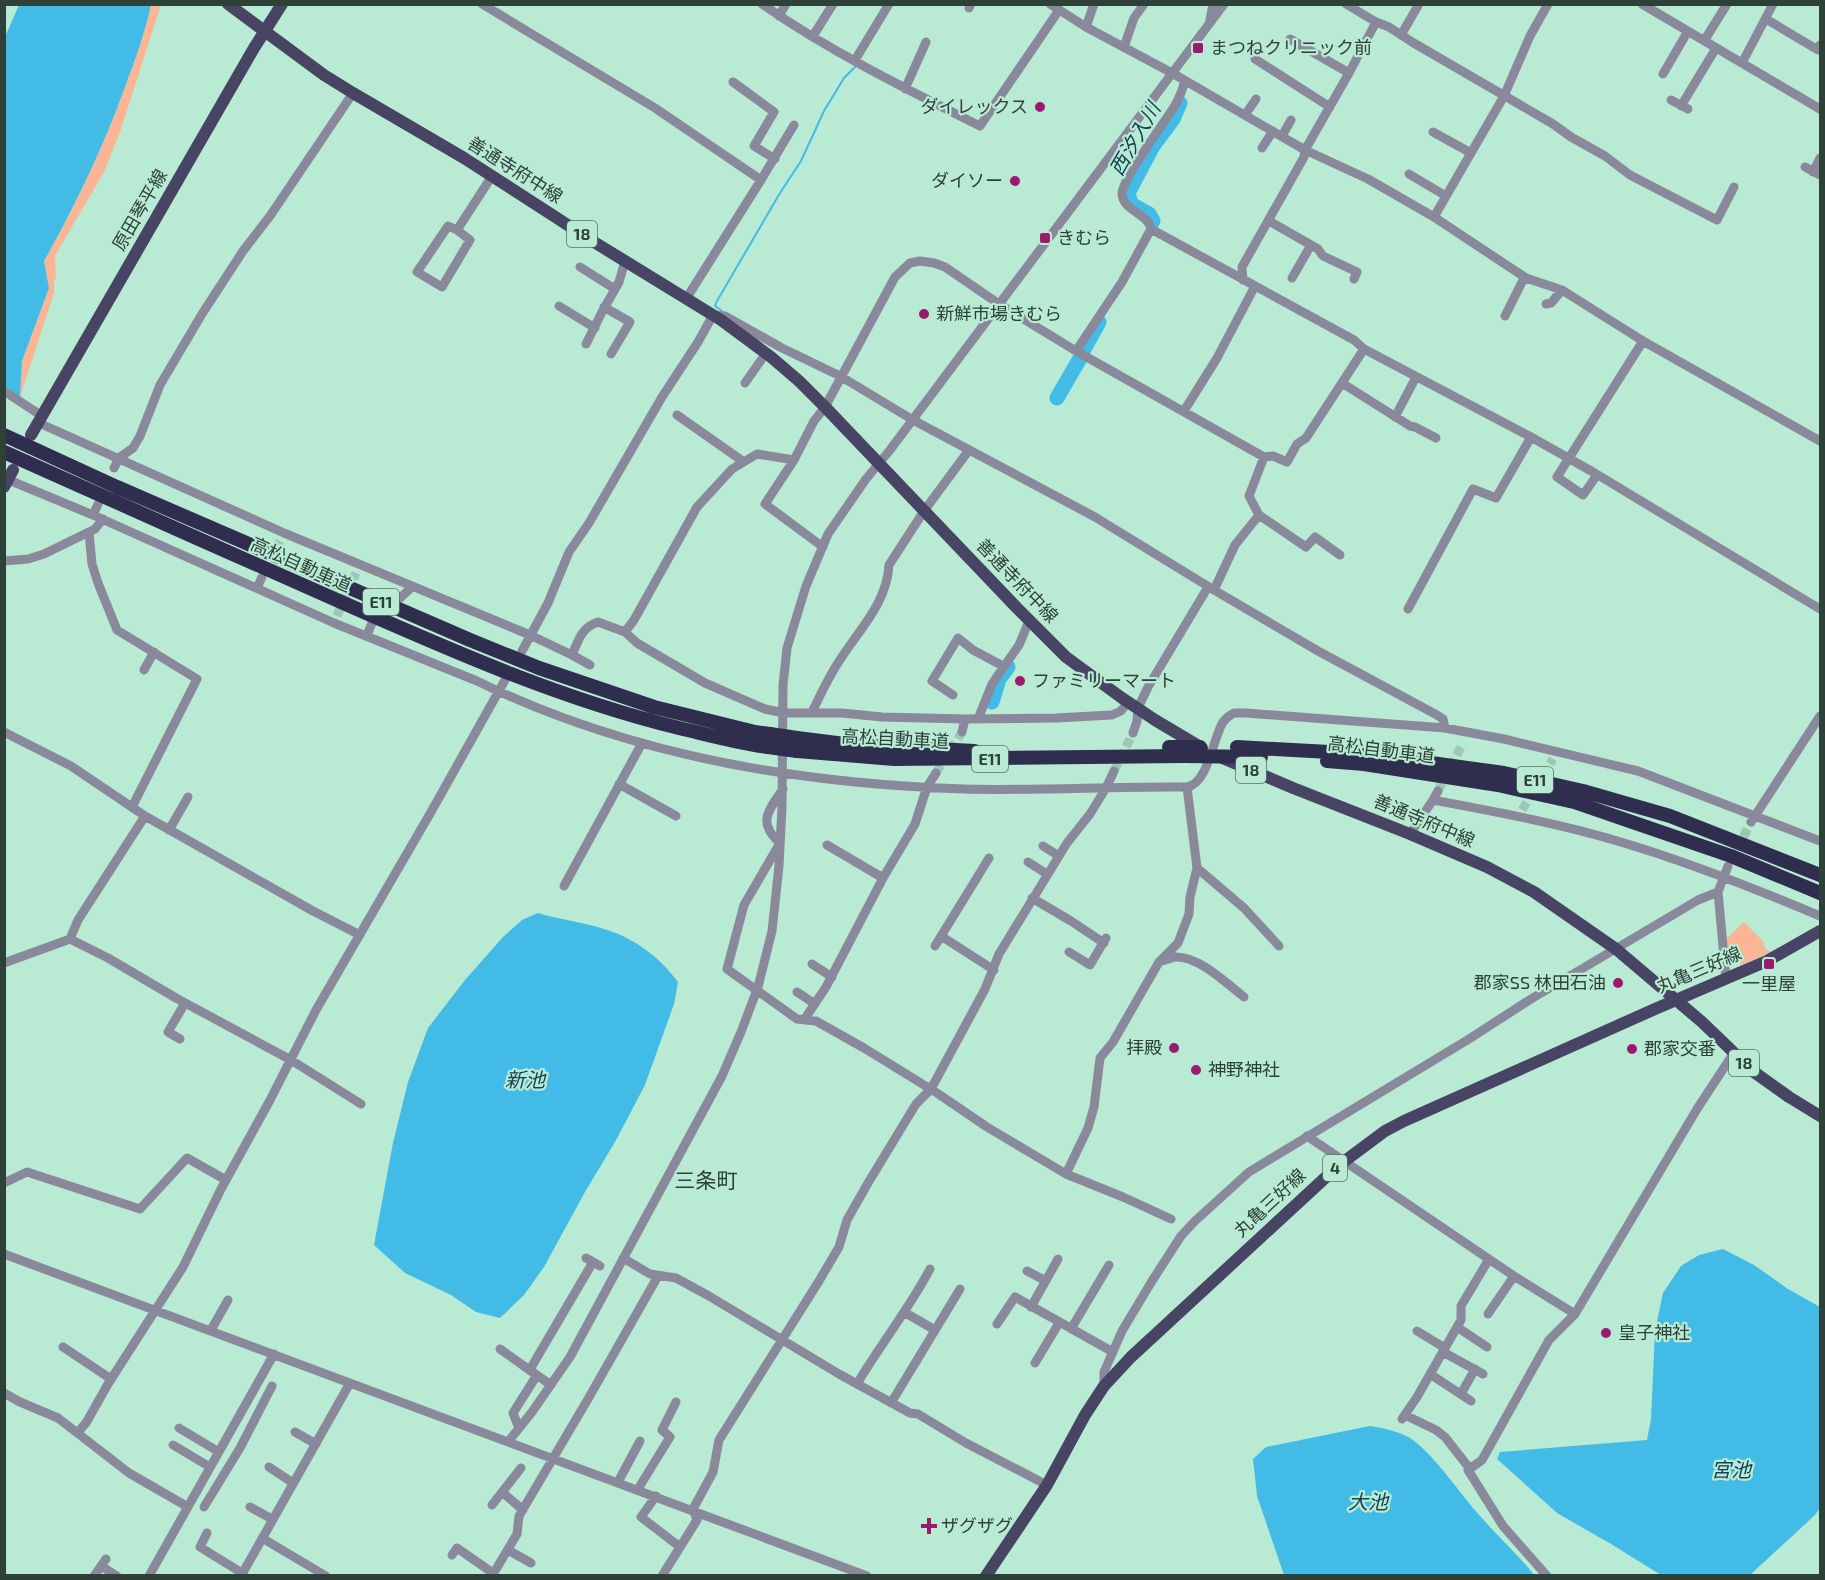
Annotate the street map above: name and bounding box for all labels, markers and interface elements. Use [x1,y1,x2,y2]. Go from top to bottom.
place label: まつねクリニック前 [1210,36,1372,58]
marker: まつねクリニック前 [1191,41,1205,55]
place label: ダイレックス [921,95,1028,117]
water label: 西汐入川 [1104,96,1166,179]
marker: ダイレックス [1033,100,1047,114]
street label: 善通寺府中線 [464,131,567,207]
street label: 原田琴平線 [107,165,171,254]
place label: ダイソー [931,169,1003,191]
marker: ダイソー [1008,174,1022,188]
road number: 18 [567,221,597,247]
place label: きむら [1057,226,1111,248]
marker: きむら [1038,231,1052,245]
place label: 新鮮市場きむら [936,302,1062,324]
marker: 新鮮市場きむら [917,307,931,321]
street label: 高松自動車道 [248,532,355,596]
street label: 善通寺府中線 [972,534,1063,627]
road number: E11 [363,589,399,615]
place label: ファミリーマート [1032,669,1176,691]
marker: ファミリーマート [1013,674,1027,688]
street label: 高松自動車道 [841,724,950,752]
street label: 高松自動車道 [1326,732,1436,767]
road number: E11 [972,746,1008,772]
road number: 18 [1236,757,1266,783]
road number: E11 [1517,767,1553,793]
street label: 善通寺府中線 [1370,789,1478,851]
street label: 丸亀三好線 [1653,941,1744,997]
marker: 一里屋 [1762,957,1776,971]
place label: 郡家SS 林田石油 [1474,971,1606,993]
place label: 一里屋 [1742,972,1796,994]
marker: 郡家SS 林田石油 [1611,976,1625,990]
place label: 拝殿 [1126,1036,1162,1058]
place label: 郡家交番 [1644,1037,1716,1059]
marker: 拝殿 [1167,1041,1181,1055]
marker: 郡家交番 [1625,1042,1639,1056]
road number: 18 [1729,1050,1759,1076]
place label: 神野神社 [1208,1058,1280,1080]
marker: 神野神社 [1189,1063,1203,1077]
water label: 新池 [505,1067,547,1091]
road number: 4 [1323,1155,1347,1181]
street label: 丸亀三好線 [1229,1164,1310,1241]
district label: 三条町 [675,1167,738,1192]
place label: 皇子神社 [1618,1321,1690,1343]
marker: 皇子神社 [1599,1326,1613,1340]
water label: 宮池 [1711,1457,1753,1481]
water label: 大池 [1348,1489,1390,1513]
place label: ザグザグ [941,1514,1013,1536]
marker: ザグザグ [922,1519,936,1533]

